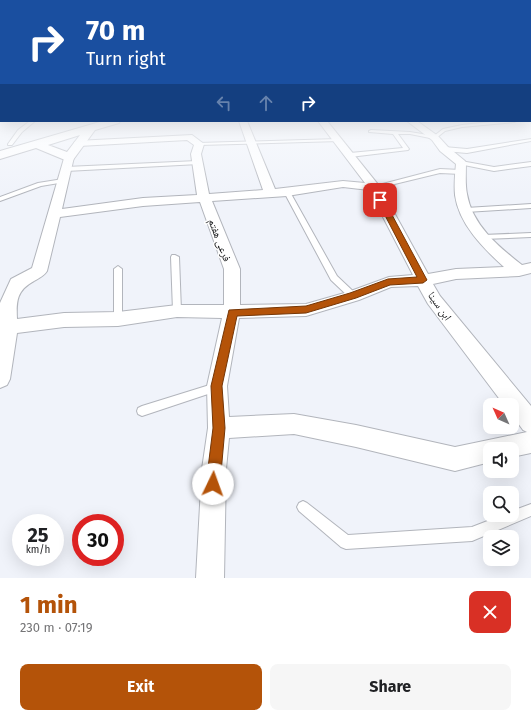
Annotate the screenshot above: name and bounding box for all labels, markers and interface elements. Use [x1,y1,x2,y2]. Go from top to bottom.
text: 70 m [86,14,145,47]
icon: right [20,16,72,68]
text: Turn right [86,48,166,70]
icon: left [213,92,235,114]
icon: ahead [255,92,277,114]
icon: right [297,92,319,114]
pin [363,183,397,217]
icon: arrive [369,189,391,211]
street label: فرعی هفتم [205,217,234,264]
street label: ابن سینا [425,289,454,323]
north arrow [483,398,519,434]
map controls [483,398,519,566]
button: sound [483,442,519,478]
position arrow [192,463,234,505]
button: search [483,486,519,522]
speed limit sign: 30 [72,514,124,566]
text: 25 [27,523,49,547]
button: layers [483,530,519,566]
text: km/h [26,544,50,556]
text: 1 min [20,591,78,619]
button: close [469,591,511,633]
text: 230 m · 07:19 [20,620,93,635]
button: Exit [20,664,262,710]
button: Share [270,664,511,710]

